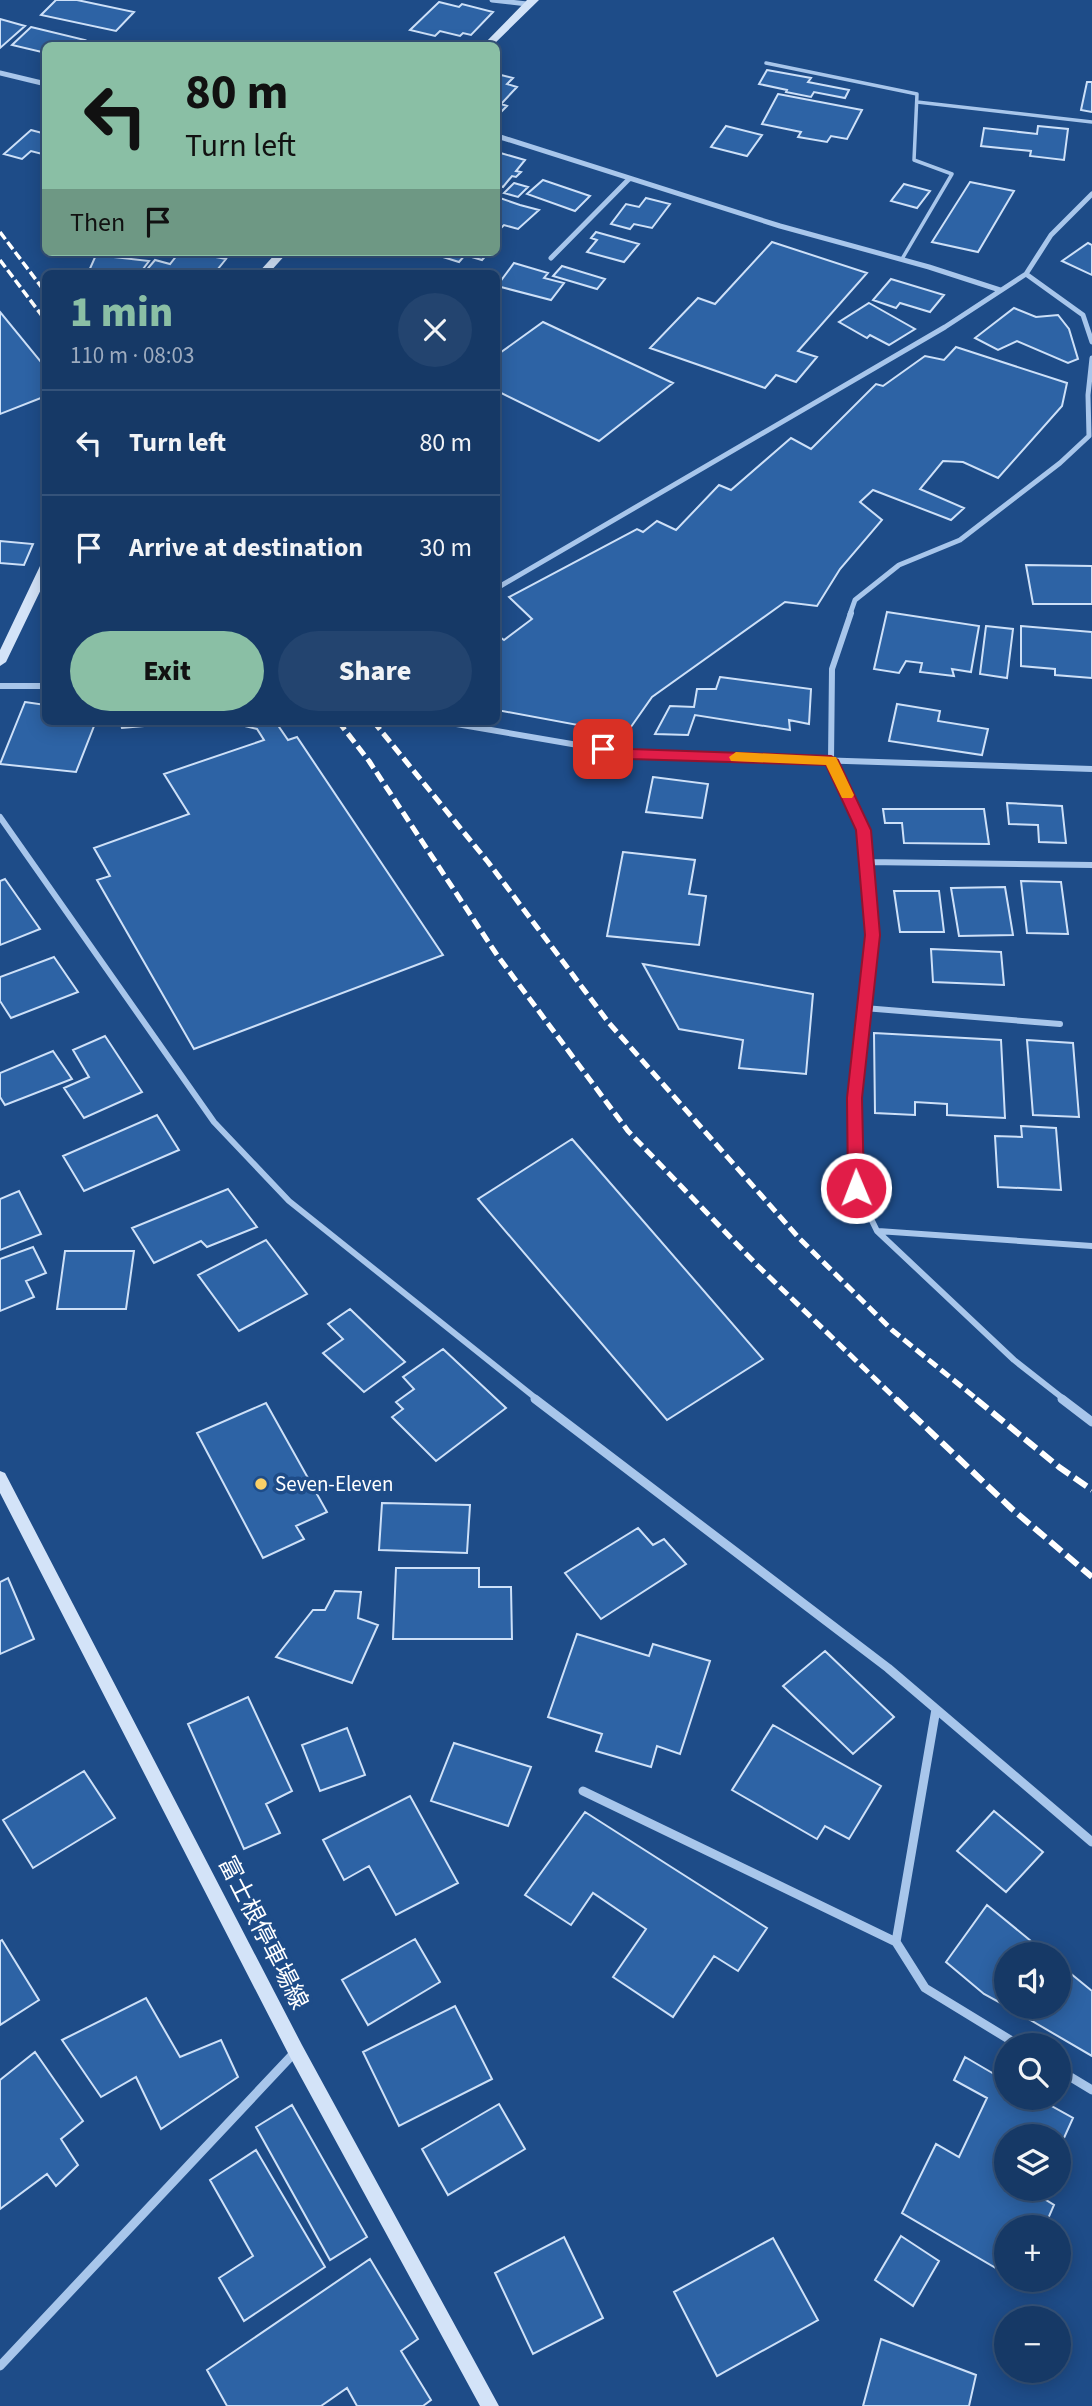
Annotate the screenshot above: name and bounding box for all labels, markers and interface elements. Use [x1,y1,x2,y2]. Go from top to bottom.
text: 80 m [185,58,289,128]
icon: left [70,70,161,161]
text: Turn left [185,123,296,169]
icon: arrive [139,203,177,241]
text: Then [70,204,125,241]
text: 1 min [70,283,173,343]
button: close [398,293,472,367]
text: 110 m · 08:03 [70,339,194,372]
icon: left [70,424,108,462]
text: Turn left [129,424,226,461]
text: 80 m [419,424,472,461]
icon: arrive [70,529,108,567]
text: Arrive at destination [129,529,363,566]
text: 30 m [419,529,472,566]
button: Exit [70,631,264,711]
button: Share [278,631,472,711]
pin [573,719,633,779]
icon: arrive [584,730,622,768]
position arrow [819,1151,893,1225]
place label: Seven-Eleven [275,1469,393,1499]
marker: Seven-Eleven [253,1476,269,1492]
street label: 富士根停車場線 [209,1850,317,2016]
map controls [994,1942,1071,2383]
button: sound [994,1942,1071,2019]
button: search [994,2033,1071,2110]
button: layers [994,2124,1071,2201]
button: + [994,2215,1071,2292]
button: − [994,2306,1071,2383]

